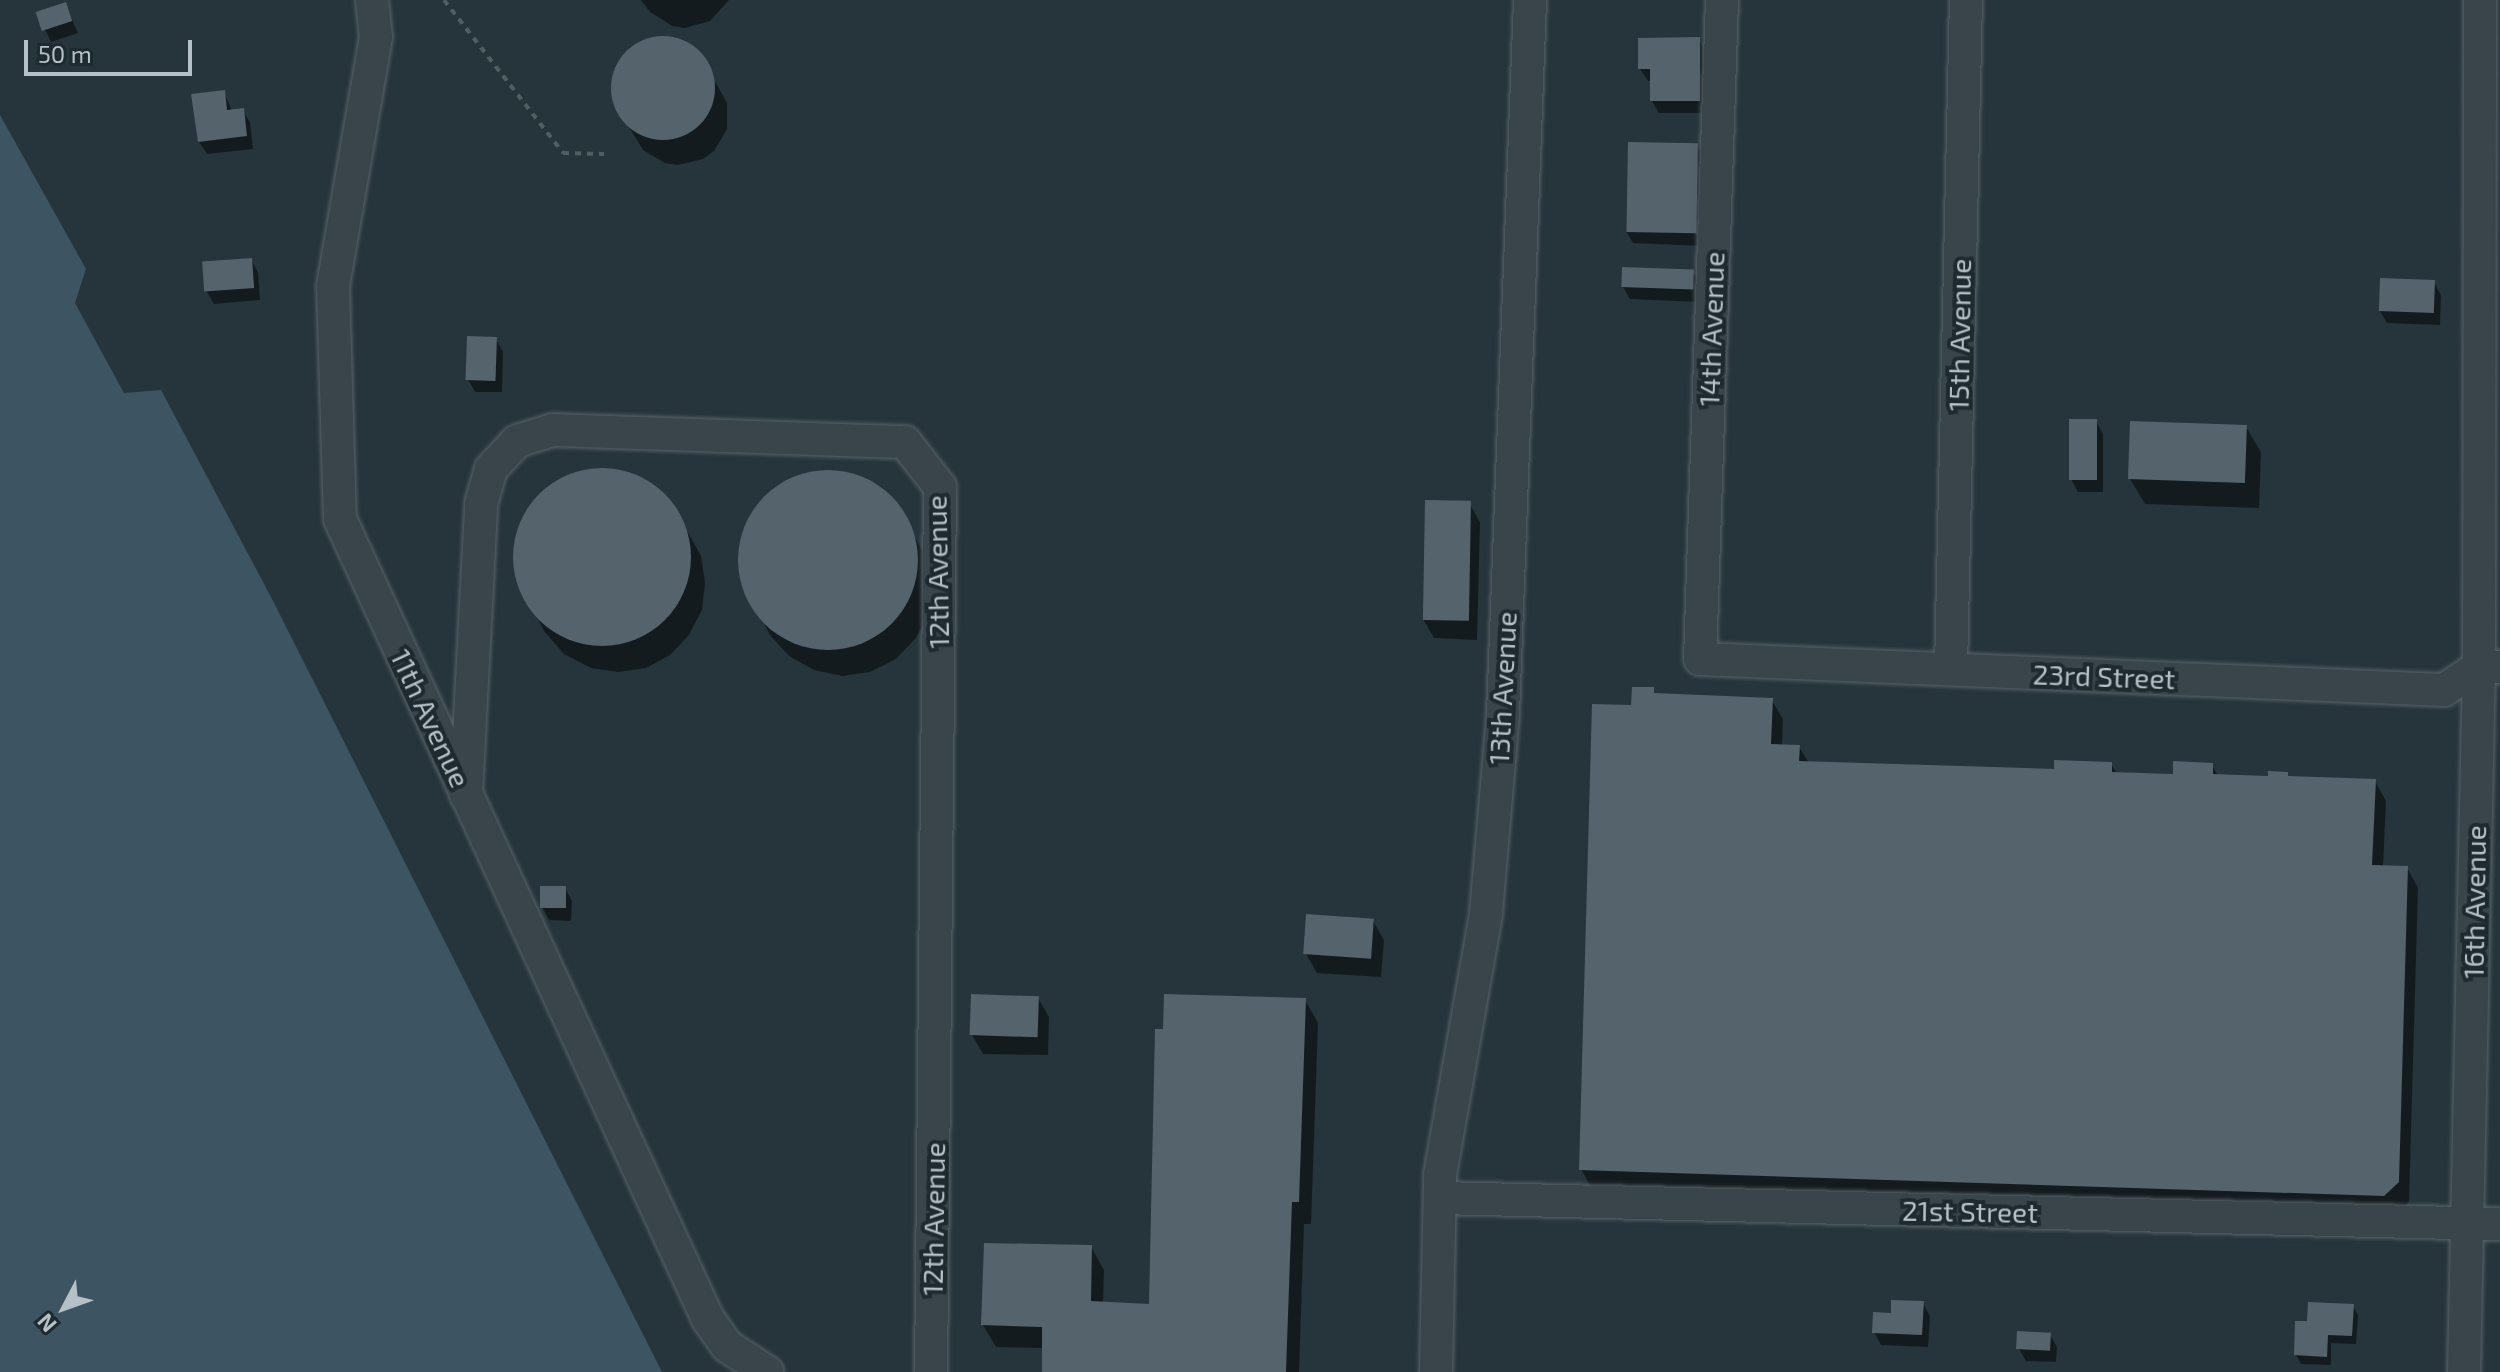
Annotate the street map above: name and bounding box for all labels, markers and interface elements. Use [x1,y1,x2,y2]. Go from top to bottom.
scale bar [28,24,196,74]
text: 50 m [38,39,92,68]
street label: 14th Avenue [1691,251,1731,407]
street label: 15th Avenue [1941,258,1977,412]
street label: 12th Avenue [919,495,955,649]
street label: 13th Avenue [1481,610,1523,766]
street label: 11th Avenue [384,643,478,793]
street label: 23rd Street [2032,657,2176,695]
street label: 16th Avenue [2456,825,2492,979]
street label: 12th Avenue [915,1142,951,1296]
street label: 21st Street [1902,1193,2038,1229]
north arrow [24,1268,104,1348]
text: N [31,1309,61,1338]

